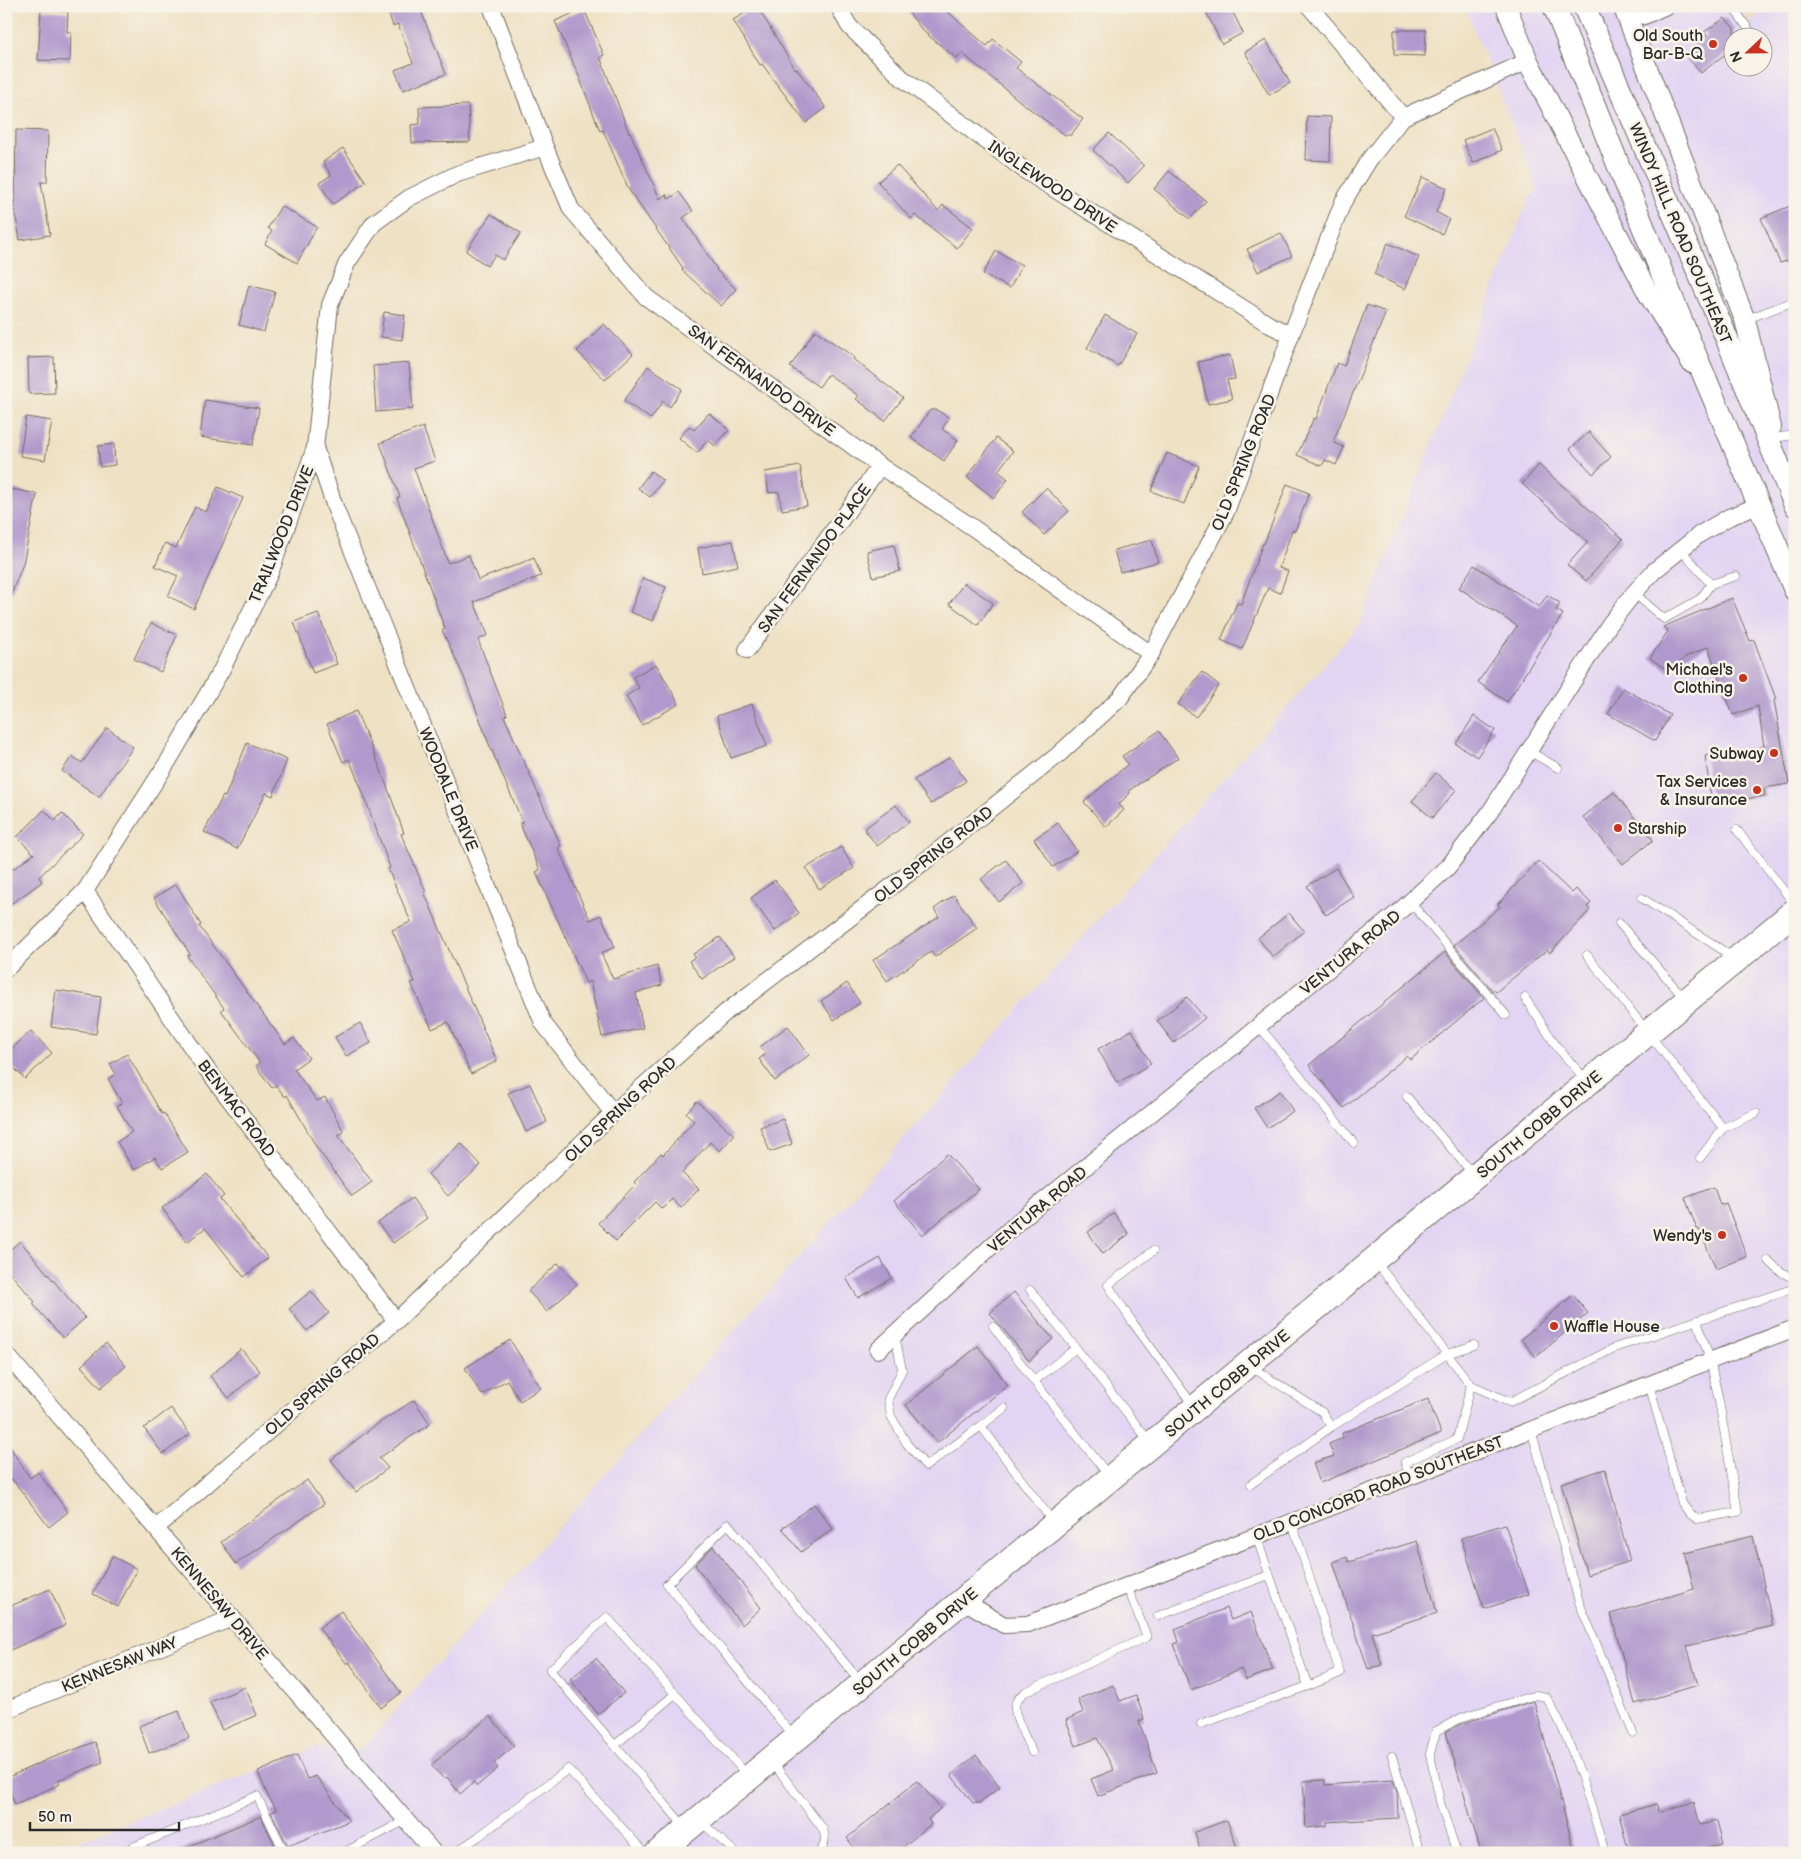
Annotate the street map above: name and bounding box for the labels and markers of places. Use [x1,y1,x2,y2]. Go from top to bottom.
place label: Old South Bar-B-Q [1633,27,1704,64]
marker: Old South Bar-B-Q [1707,38,1719,50]
place label: Michael's Clothing [1666,661,1733,698]
marker: Michael's Clothing [1737,672,1749,684]
place label: Subway [1710,745,1765,764]
marker: Subway [1768,747,1780,759]
place label: Tax Services & Insurance [1656,773,1748,810]
marker: Tax Services & Insurance [1751,784,1763,796]
place label: Starship [1628,820,1687,839]
marker: Starship [1612,822,1624,834]
place label: Wendy's [1653,1227,1712,1246]
marker: Wendy's [1716,1229,1728,1241]
place label: Waffle House [1564,1318,1660,1337]
marker: Waffle House [1548,1320,1560,1332]

